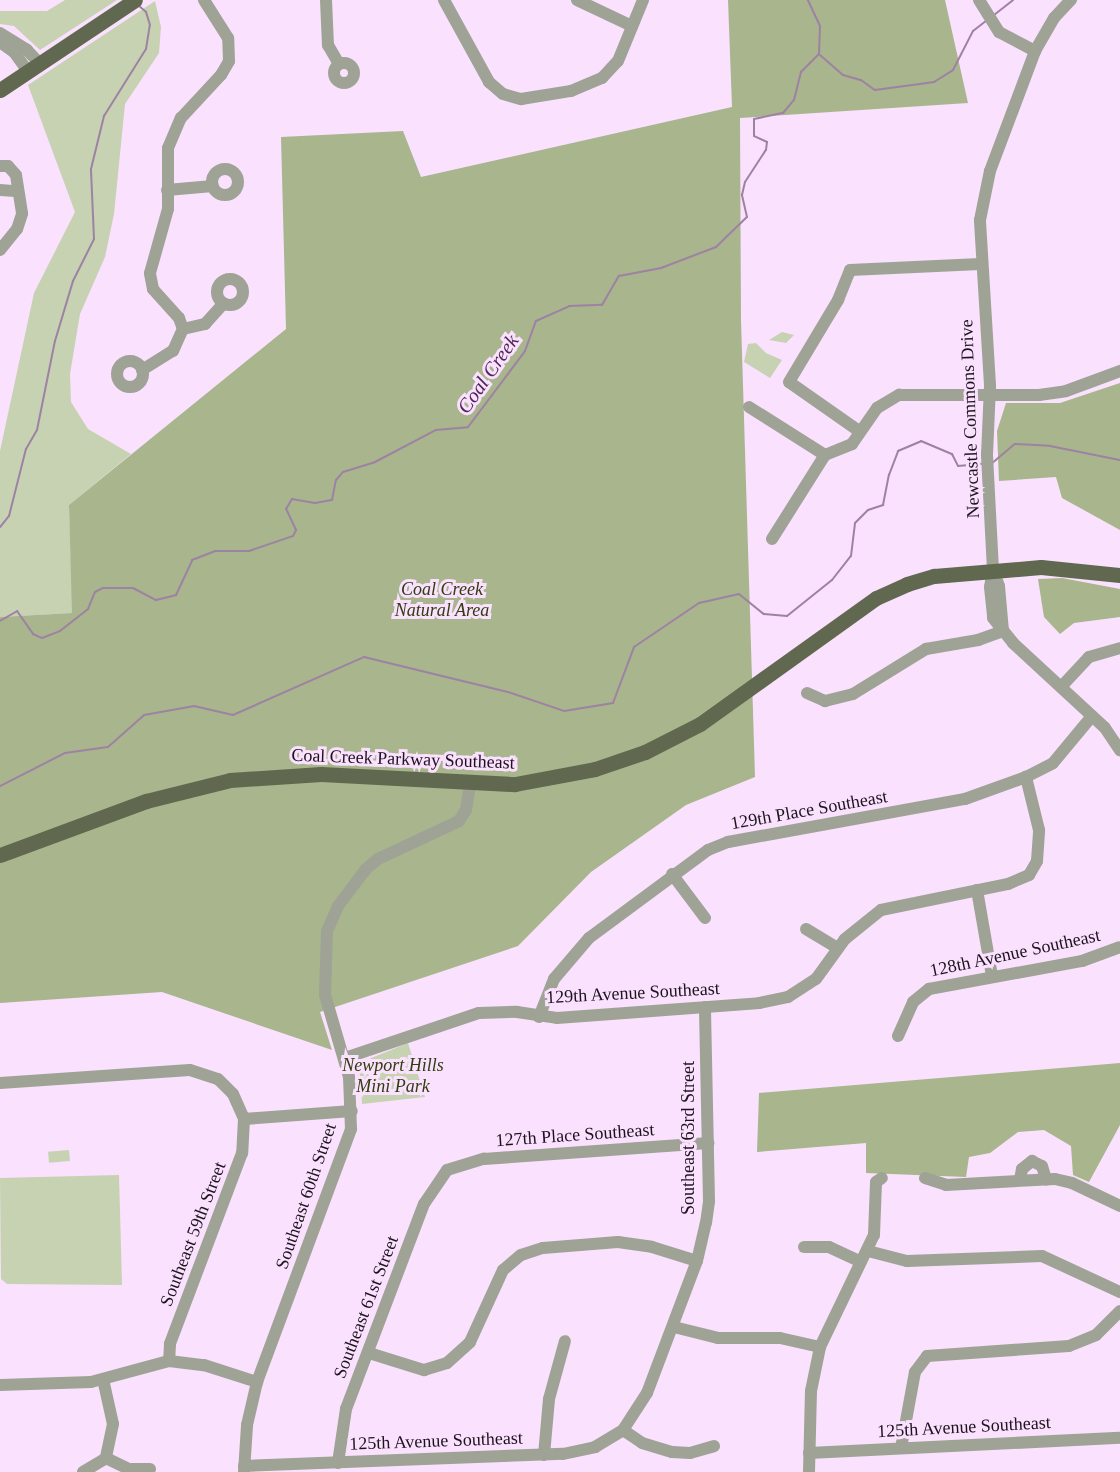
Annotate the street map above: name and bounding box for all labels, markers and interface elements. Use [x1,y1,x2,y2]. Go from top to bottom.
street label: Newcastle Commons Drive [956,319,984,519]
water label: Coal Creek [452,330,524,418]
park label: Coal Creek Natural Area [395,579,489,622]
street label: Coal Creek Parkway Southeast [291,744,515,774]
street label: 129th Place Southeast [729,786,889,834]
street label: 128th Avenue Southeast [927,924,1103,982]
street label: 129th Avenue Southeast [545,978,721,1008]
park label: Newport Hills Mini Park [342,1055,444,1098]
street label: Southeast 63rd Street [677,1061,699,1215]
street label: 127th Place Southeast [495,1119,655,1151]
street label: Southeast 60th Street [271,1120,341,1272]
street label: Southeast 59th Street [156,1159,230,1309]
street label: Southeast 61st Street [329,1233,403,1381]
street label: 125th Avenue Southeast [876,1412,1052,1442]
street label: 125th Avenue Southeast [348,1427,524,1455]

